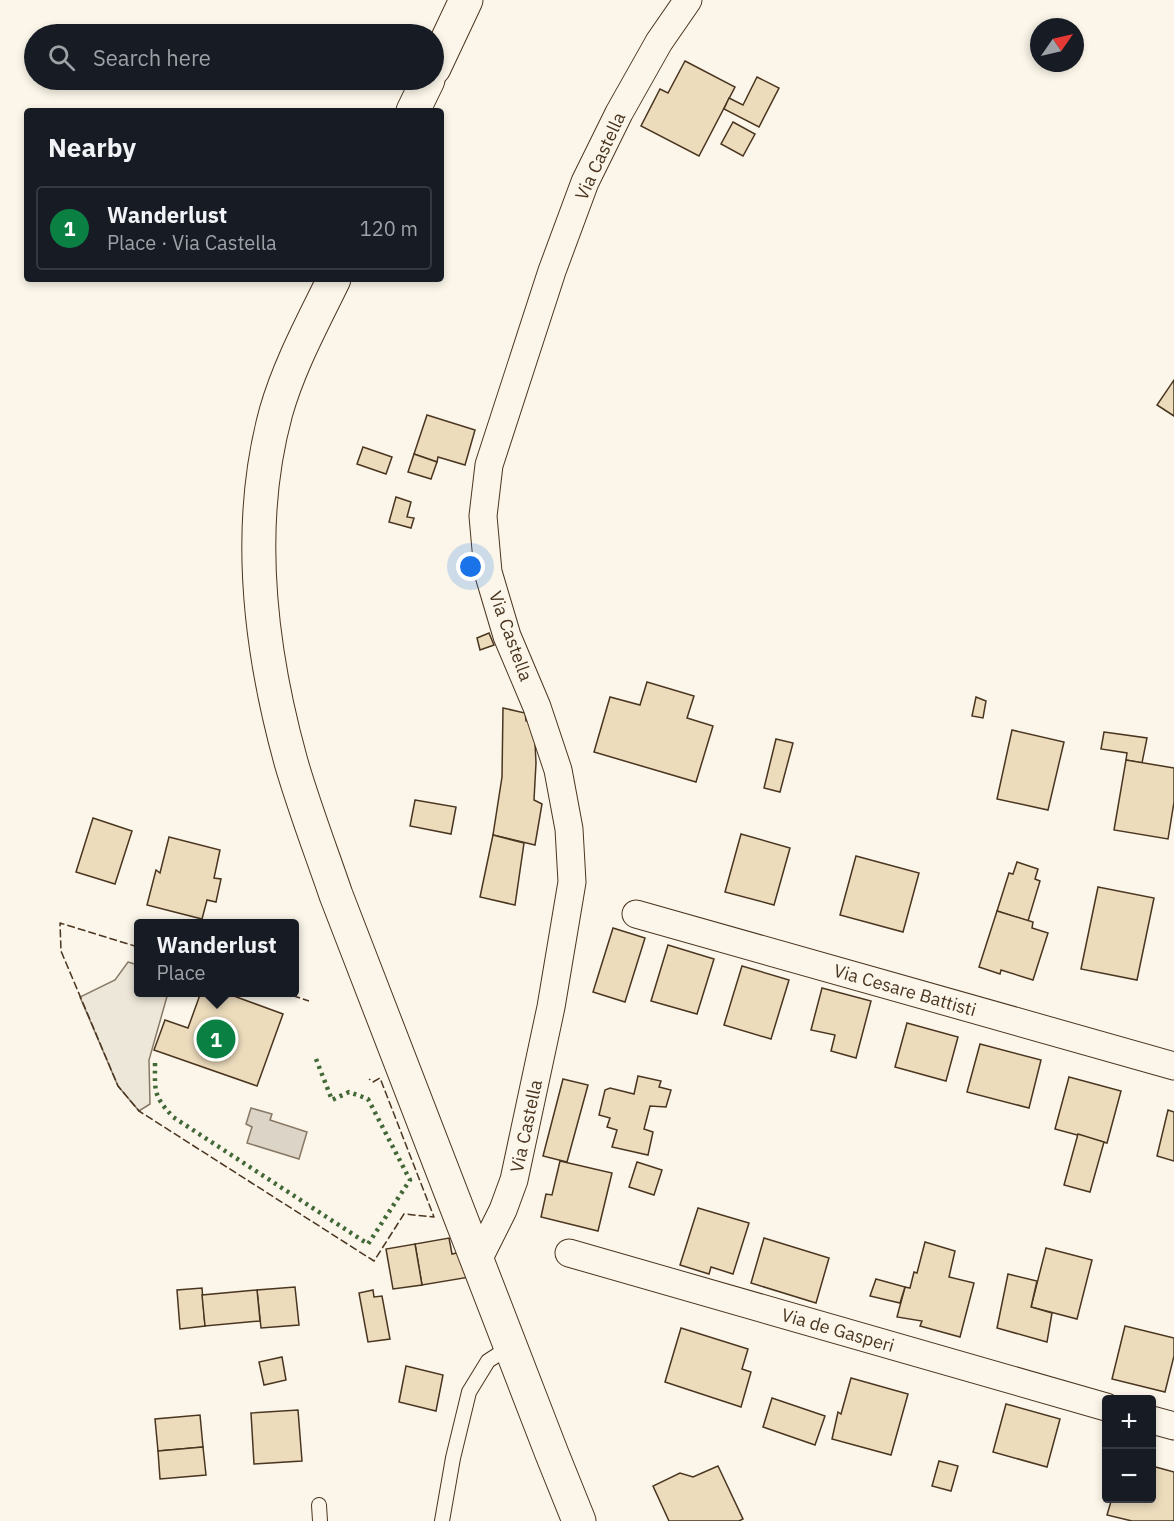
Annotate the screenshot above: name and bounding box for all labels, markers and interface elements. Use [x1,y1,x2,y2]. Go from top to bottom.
north arrow [1030,18,1084,72]
search box [24,24,444,90]
icon: search [45,41,78,74]
text: Search here [93,43,211,72]
street label: Via Castella [570,108,630,204]
text: Nearby [48,130,136,164]
text: Wanderlust [107,200,227,229]
text: 1 [64,215,76,242]
text: 120 m [360,215,418,242]
text: Place · Via Castella [107,229,277,256]
your location [456,552,485,581]
street label: Via Castella [484,588,538,685]
popup [134,919,299,997]
text: Wanderlust [156,930,277,959]
text: Place [156,959,206,986]
street label: Via Cesare Battisti [831,959,979,1021]
pin: 1 [196,1016,236,1062]
street label: Via Castella [505,1077,547,1174]
street label: Via de Gasperi [779,1303,897,1357]
map controls [1102,1395,1156,1503]
button: + [1102,1395,1156,1449]
button: − [1102,1449,1156,1503]

